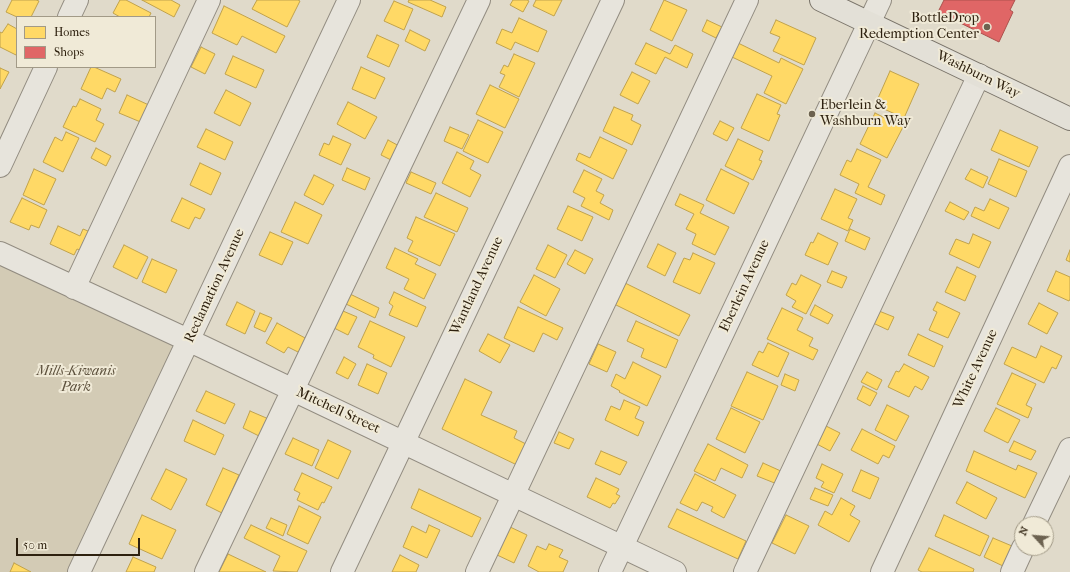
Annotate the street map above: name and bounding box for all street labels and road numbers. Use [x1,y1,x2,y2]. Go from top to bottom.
street label: Washburn Way [933,48,1023,102]
street label: Reclamation Avenue [181,226,249,346]
street label: Wantland Avenue [447,234,507,338]
street label: Eberlein Avenue [716,237,774,335]
street label: White Avenue [950,327,1002,411]
street label: Mitchell Street [294,384,382,438]

